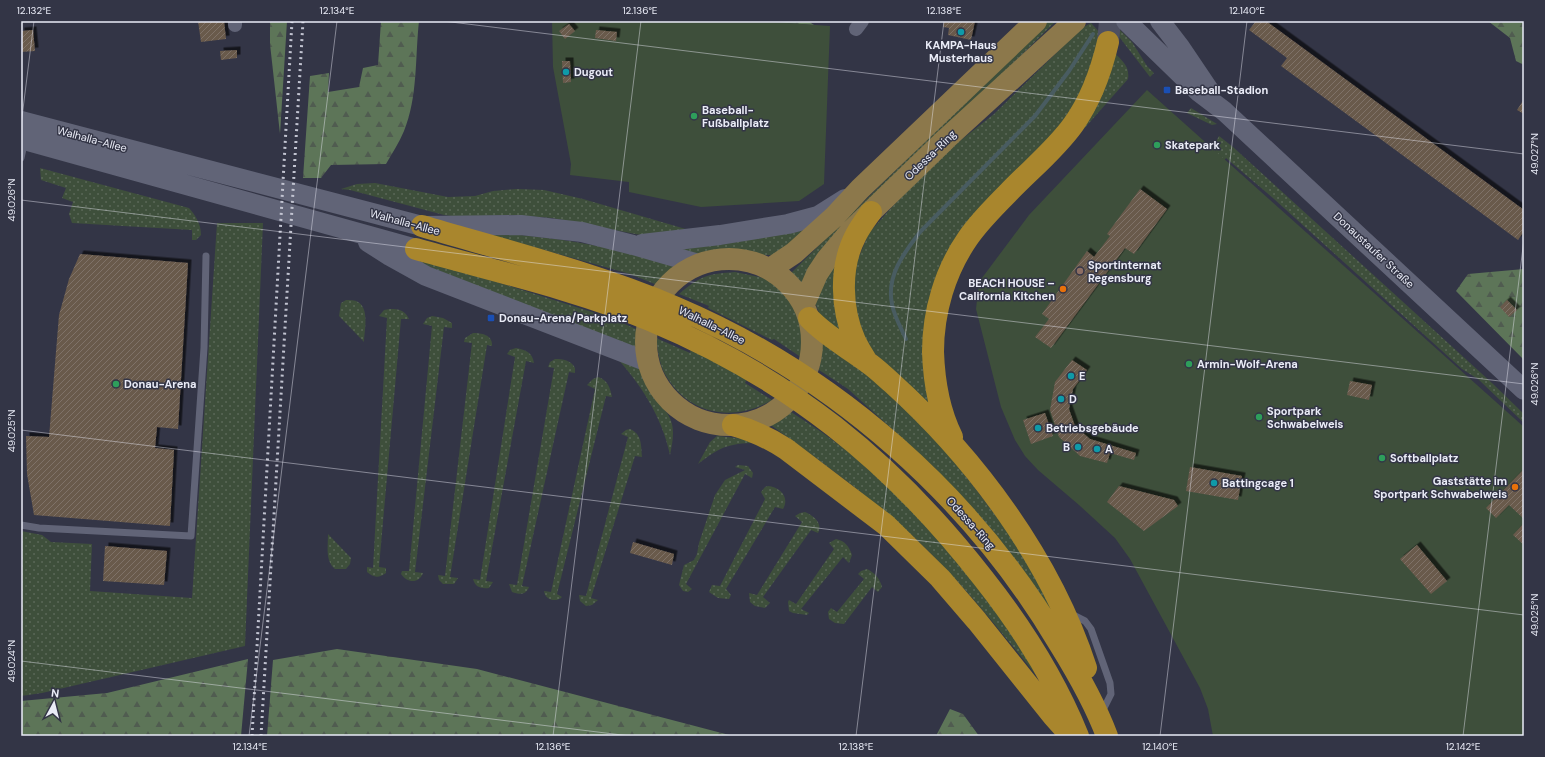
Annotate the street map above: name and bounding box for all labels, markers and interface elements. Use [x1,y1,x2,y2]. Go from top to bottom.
text: 12.132°E [17,4,52,17]
text: 12.134°E [320,4,355,17]
text: 12.136°E [622,4,658,17]
text: 12.138°E [927,4,962,17]
text: 12.140°E [1229,4,1265,17]
marker: KAMPA-Haus Musterhaus [956,27,966,37]
place label: KAMPA-Haus Musterhaus [925,38,997,65]
place label: Dugout [574,65,613,79]
marker: Dugout [561,67,571,77]
place label: Baseball-Stadion [1175,83,1269,97]
marker: Baseball-Stadion [1162,85,1172,95]
place label: Baseball- Fußballplatz [702,103,769,130]
marker: Baseball- Fußballplatz [689,111,699,121]
street label: Walhalla-Allee [55,123,129,155]
street label: Odessa-Ring [901,127,959,183]
text: 49.027°N [1528,133,1541,175]
place label: Skatepark [1165,138,1221,152]
marker: Skatepark [1152,140,1162,150]
text: 49.026°N [5,179,18,221]
street label: Walhalla-Allee [368,206,442,238]
street label: Donaustaufer Straße [1331,209,1417,291]
place label: Sportinternat Regensburg [1088,258,1162,285]
marker: Sportinternat Regensburg [1075,266,1085,276]
place label: BEACH HOUSE – California Kitchen [959,276,1055,303]
marker: BEACH HOUSE – California Kitchen [1058,284,1068,294]
street label: Walhalla-Allee [677,303,747,347]
place label: Donau-Arena/Parkplatz [499,311,627,325]
marker: Donau-Arena/Parkplatz [486,313,496,323]
place label: Armin-Wolf-Arena [1197,357,1298,371]
marker: Armin-Wolf-Arena [1184,359,1194,369]
text: 49.026°N [1528,363,1541,405]
place label: E [1079,369,1085,383]
marker: E [1066,371,1076,381]
place label: Donau-Arena [124,377,197,391]
marker: Donau-Arena [111,379,121,389]
place label: D [1069,392,1077,406]
marker: D [1056,394,1066,404]
place label: Sportpark Schwabelweis [1267,404,1344,431]
text: 49.025°N [5,410,18,452]
marker: Sportpark Schwabelweis [1254,412,1264,422]
place label: Betriebsgebäude [1046,421,1139,435]
marker: Betriebsgebäude [1033,423,1043,433]
place label: B [1063,440,1070,454]
marker: B [1073,442,1083,452]
place label: A [1105,442,1113,456]
marker: A [1092,444,1102,454]
place label: Softballplatz [1390,451,1458,465]
marker: Softballplatz [1377,453,1387,463]
place label: Gaststätte im Sportpark Schwabelweis [1374,474,1507,501]
place label: Battingcage 1 [1222,476,1294,490]
marker: Battingcage 1 [1209,478,1219,488]
marker: Gaststätte im Sportpark Schwabelweis [1510,482,1520,492]
street label: Odessa-Ring [944,494,998,552]
text: 49.025°N [1528,594,1541,636]
text: 49.024°N [5,640,18,682]
north arrow [34,683,74,723]
text: N [50,686,60,701]
text: 12.134°E [233,740,268,753]
text: 12.136°E [535,740,571,753]
text: 12.138°E [839,740,874,753]
text: 12.140°E [1142,740,1178,753]
text: 12.142°E [1446,740,1481,753]

